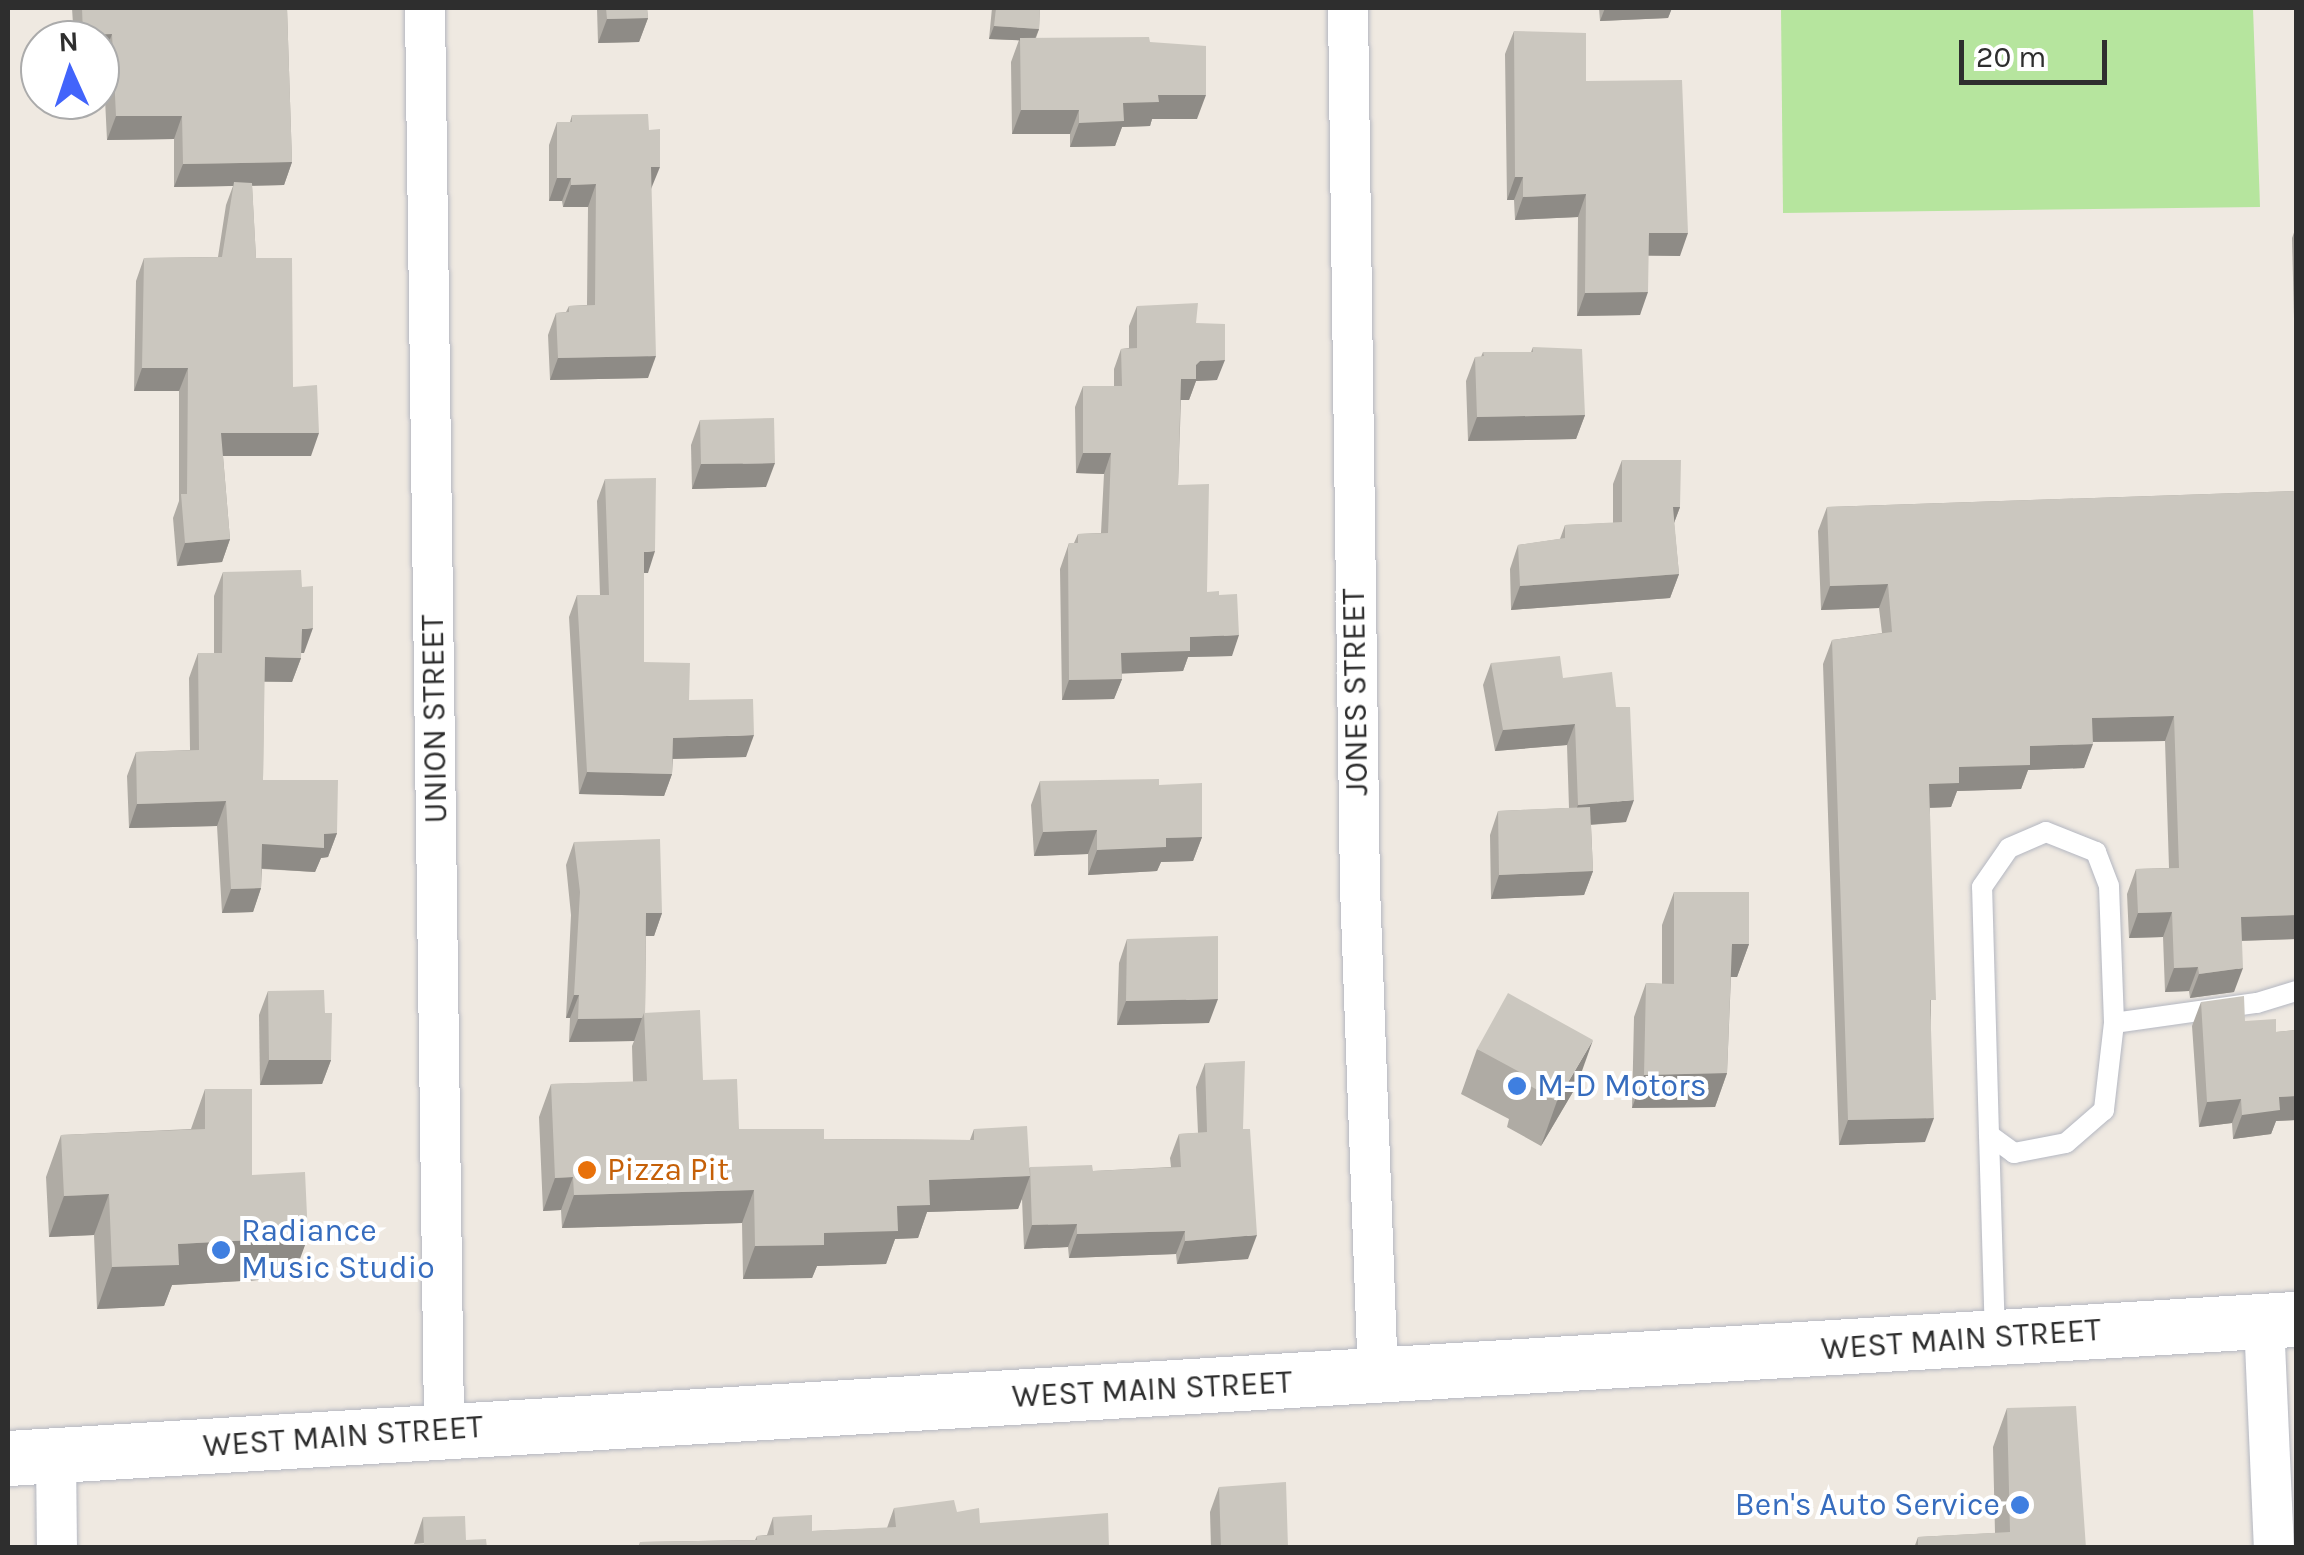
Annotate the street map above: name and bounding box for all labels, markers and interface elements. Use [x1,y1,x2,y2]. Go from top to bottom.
north arrow [20,20,120,120]
scale bar [1964,20,2112,82]
text: N [58,25,79,59]
text: 20 m [1976,39,2046,75]
street label: JONES STREET [1335,588,1377,796]
street label: UNION STREET [414,614,456,824]
place label: M-D Motors [1537,1067,1706,1105]
marker: M-D Motors [1506,1075,1528,1097]
place label: Pizza Pit [607,1151,729,1189]
marker: Pizza Pit [576,1159,598,1181]
place label: Radiance Music Studio [241,1213,435,1288]
marker: Radiance Music Studio [210,1239,232,1261]
street label: WEST MAIN STREET [1820,1311,2102,1369]
street label: WEST MAIN STREET [1011,1363,1293,1417]
street label: WEST MAIN STREET [202,1408,484,1466]
place label: Ben's Auto Service [1735,1486,2000,1524]
marker: Ben's Auto Service [2009,1494,2031,1516]

